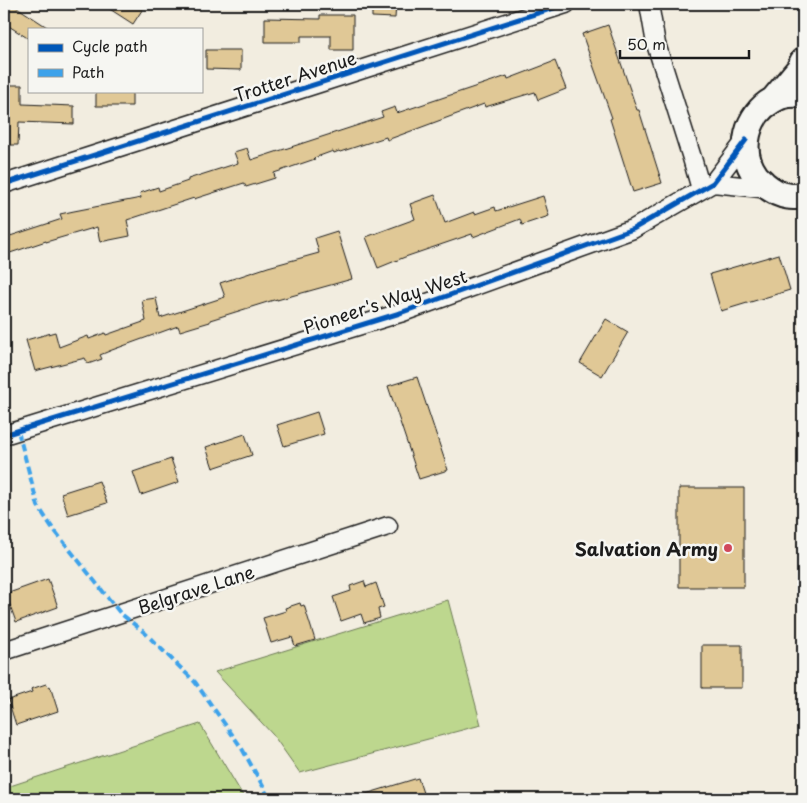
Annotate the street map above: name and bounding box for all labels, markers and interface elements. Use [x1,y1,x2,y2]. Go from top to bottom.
legend [28,28,202,92]
scale bar [620,28,748,60]
text: 50 m [627,32,666,55]
text: Cycle path [72,34,148,57]
street label: Trotter Avenue [230,43,360,109]
text: Path [72,60,104,83]
street label: Pioneer's Way West [300,262,470,340]
place label: Salvation Army [575,535,718,562]
marker: Salvation Army [722,542,734,554]
street label: Belgrave Lane [134,557,258,621]

